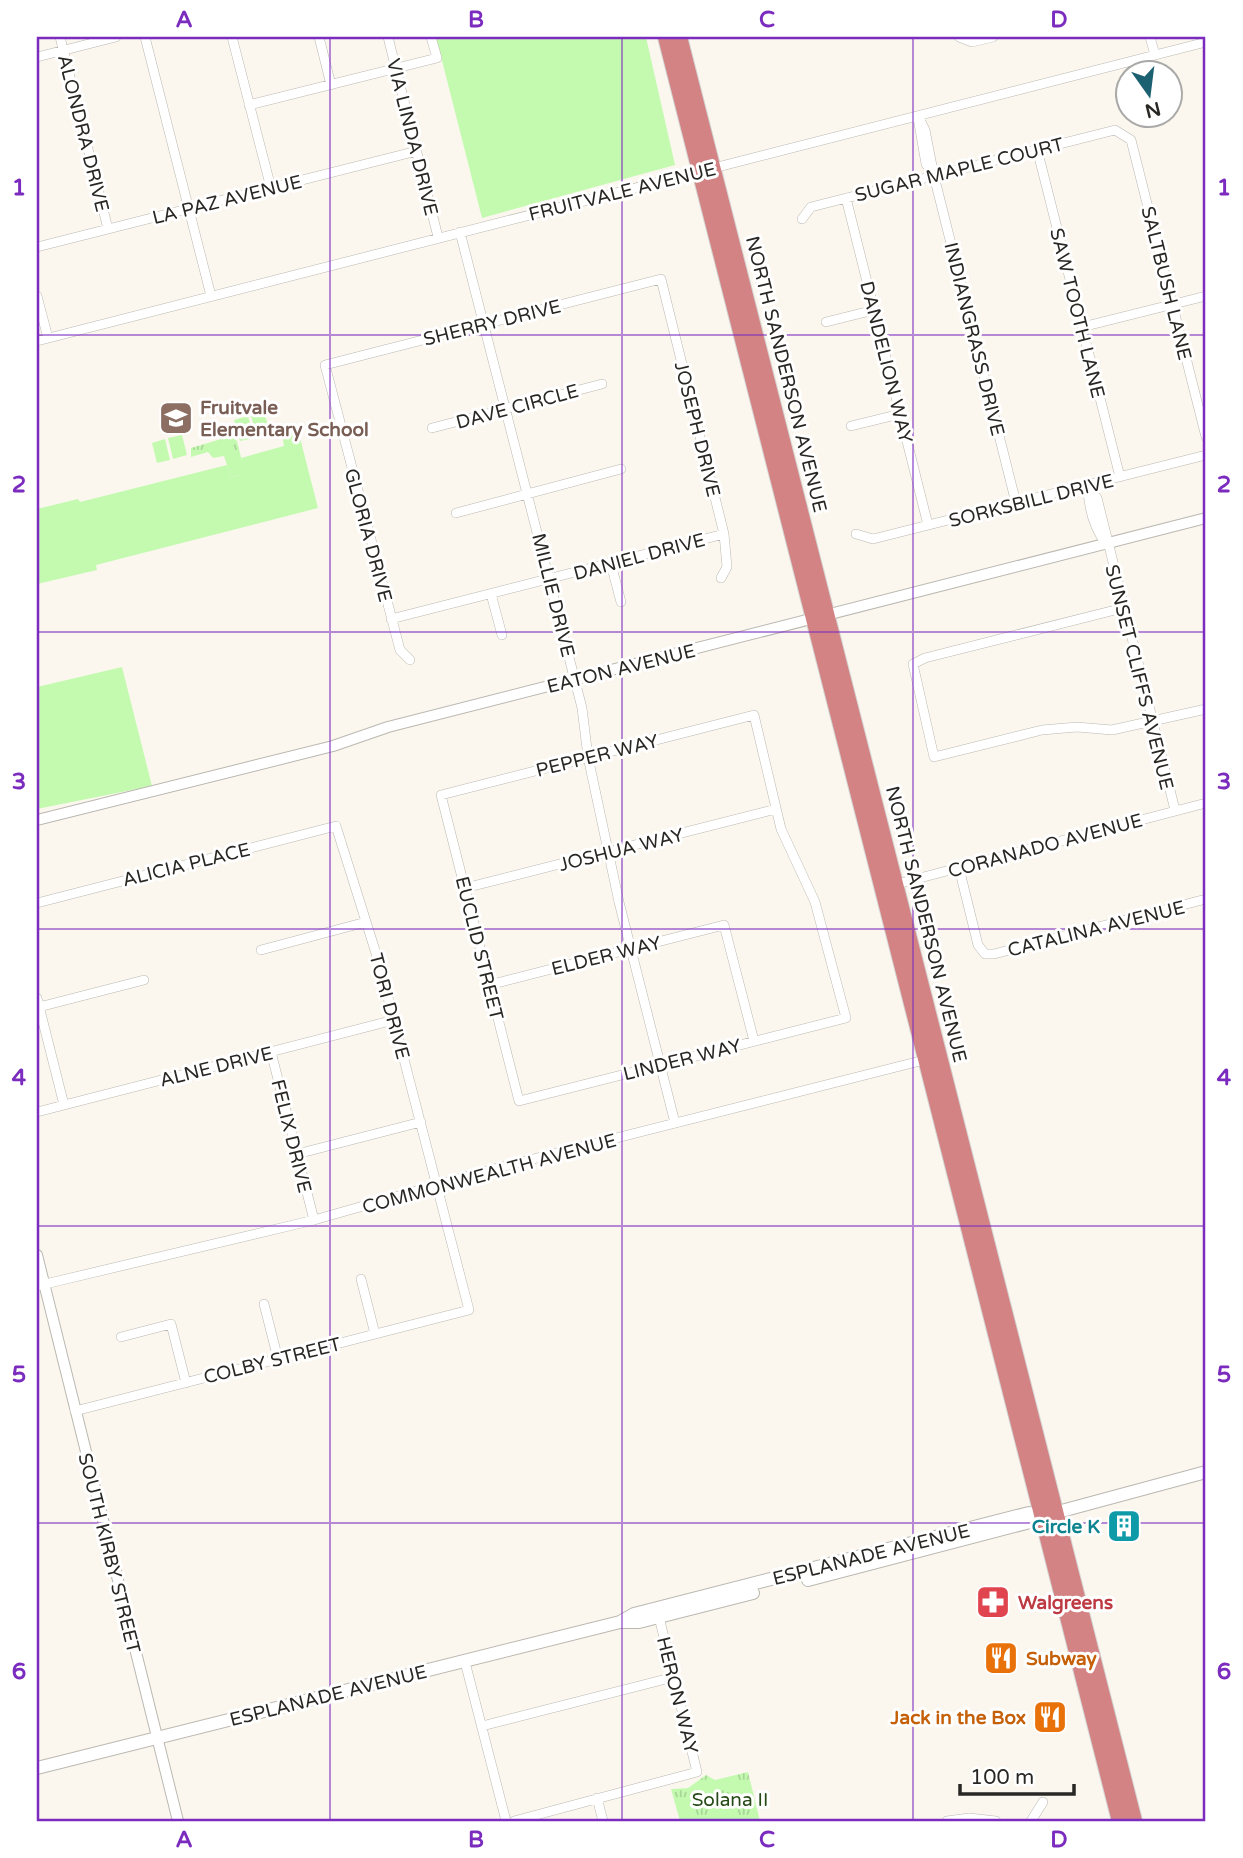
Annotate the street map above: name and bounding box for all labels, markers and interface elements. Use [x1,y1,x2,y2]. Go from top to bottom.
text: A [175,6,193,34]
text: B [468,6,484,34]
text: C [759,6,775,34]
text: D [1050,6,1068,34]
street label: ALONDRA DRIVE [53,52,113,214]
street label: VIA LINDA DRIVE [382,56,442,218]
north arrow [1114,60,1184,130]
text: N [1143,97,1163,122]
street label: SUGAR MAPLE COURT [853,133,1066,207]
street label: FRUITVALE AVENUE [526,158,718,226]
street label: LA PAZ AVENUE [150,171,304,229]
text: 1 [12,174,26,202]
text: 1 [1217,174,1231,202]
street label: SALTBUSH LANE [1136,204,1196,362]
street label: SAW TOOTH LANE [1045,226,1109,401]
street label: NORTH SANDERSON AVENUE [741,234,831,515]
street label: INDIANGRASS DRIVE [939,240,1009,438]
street label: DANDELION WAY [855,279,917,446]
street label: SHERRY DRIVE [421,295,563,351]
street label: JOSEPH DRIVE [670,359,724,499]
street label: DAVE CIRCLE [454,380,581,434]
place label: Fruitvale Elementary School [200,397,369,442]
school or university icon: Fruitvale Elementary School [157,399,195,437]
street label: GLORIA DRIVE [340,466,396,604]
street label: SORKSBILL DRIVE [947,470,1116,532]
text: 2 [12,471,26,499]
text: 2 [1217,471,1231,499]
street label: DANIEL DRIVE [571,529,707,585]
street label: MILLIE DRIVE [527,531,579,659]
street label: SUNSET CLIFFS AVENUE [1100,562,1178,792]
street label: EATON AVENUE [545,640,698,698]
street label: PEPPER WAY [534,730,661,782]
text: 3 [12,768,26,796]
text: 3 [1217,768,1231,796]
street label: NORTH SANDERSON AVENUE [881,784,971,1065]
street label: CORANADO AVENUE [946,809,1145,883]
street label: JOSHUA WAY [557,824,686,876]
street label: ALICIA PLACE [120,838,252,891]
street label: EUCLID STREET [451,874,508,1023]
street label: CATALINA AVENUE [1005,896,1187,962]
street label: ELDER WAY [549,932,663,980]
street label: TORI DRIVE [364,951,414,1062]
street label: LINDER WAY [621,1035,744,1085]
street label: ALNE DRIVE [157,1042,275,1092]
text: 4 [12,1064,27,1092]
text: 4 [1217,1064,1232,1092]
street label: FELIX DRIVE [266,1077,316,1195]
street label: COMMONWEALTH AVENUE [360,1129,619,1219]
street label: COLBY STREET [201,1333,344,1389]
text: 5 [12,1361,26,1389]
text: 5 [1217,1361,1231,1389]
street label: SOUTH KIRBY STREET [73,1451,145,1656]
building icon: Circle K [1105,1507,1143,1545]
place label: Circle K [1032,1516,1100,1538]
street label: ESPLANADE AVENUE [770,1520,972,1590]
pharmacy icon: Walgreens [974,1583,1012,1621]
place label: Walgreens [1018,1592,1113,1615]
street label: HERON WAY [652,1634,702,1756]
restaurant icon: Subway [982,1639,1020,1677]
place label: Subway [1026,1648,1097,1671]
text: 6 [12,1658,26,1686]
text: 6 [1217,1658,1231,1686]
street label: ESPLANADE AVENUE [227,1661,429,1731]
restaurant icon: Jack in the Box [1031,1698,1069,1736]
place label: Jack in the Box [890,1707,1026,1729]
scale bar [960,1753,1073,1797]
text: 100 m [970,1765,1034,1790]
park label: Solana II [692,1789,768,1811]
text: A [175,1826,193,1854]
text: B [468,1826,484,1854]
text: C [759,1826,775,1854]
text: D [1050,1826,1068,1854]

